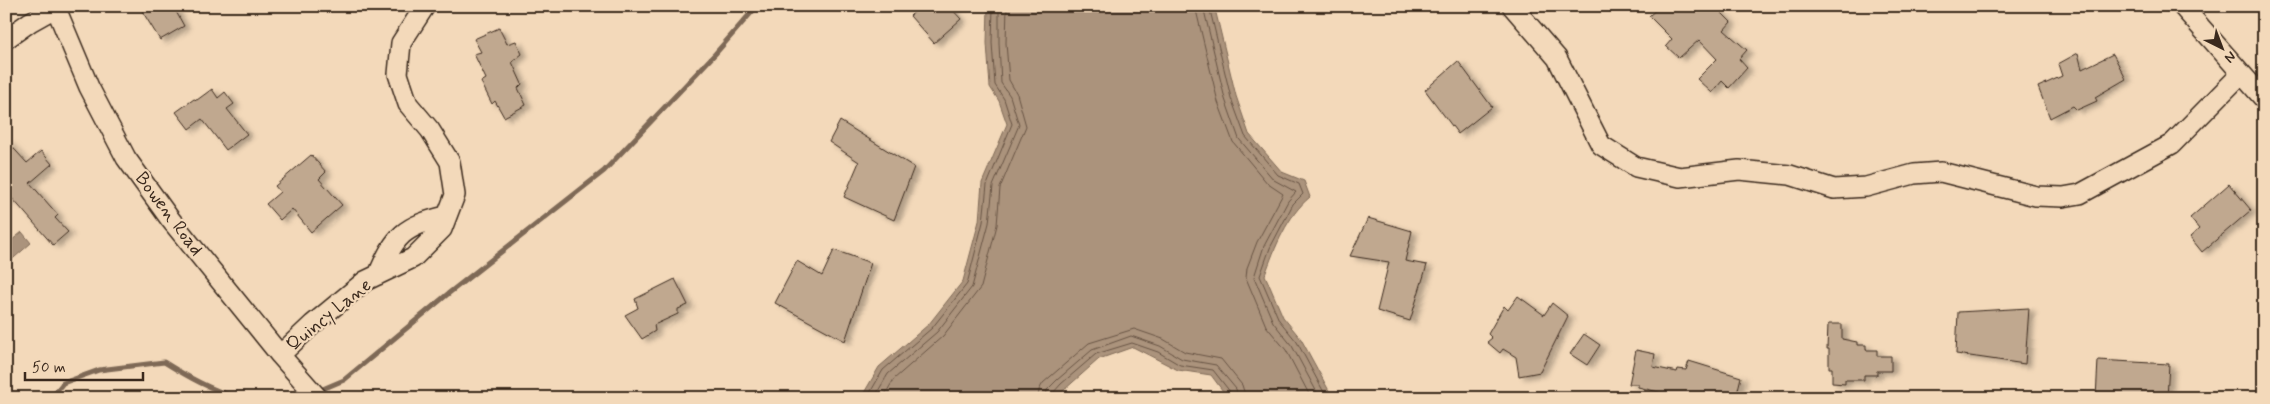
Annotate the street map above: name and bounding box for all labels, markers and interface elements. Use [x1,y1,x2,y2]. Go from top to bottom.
north arrow [2198,22,2248,72]
text: N [2221,47,2240,67]
street label: Bowen Road [129,167,209,261]
street label: Quincy Lane [281,273,378,358]
scale bar [25,349,142,381]
text: 50 m [32,358,66,378]

